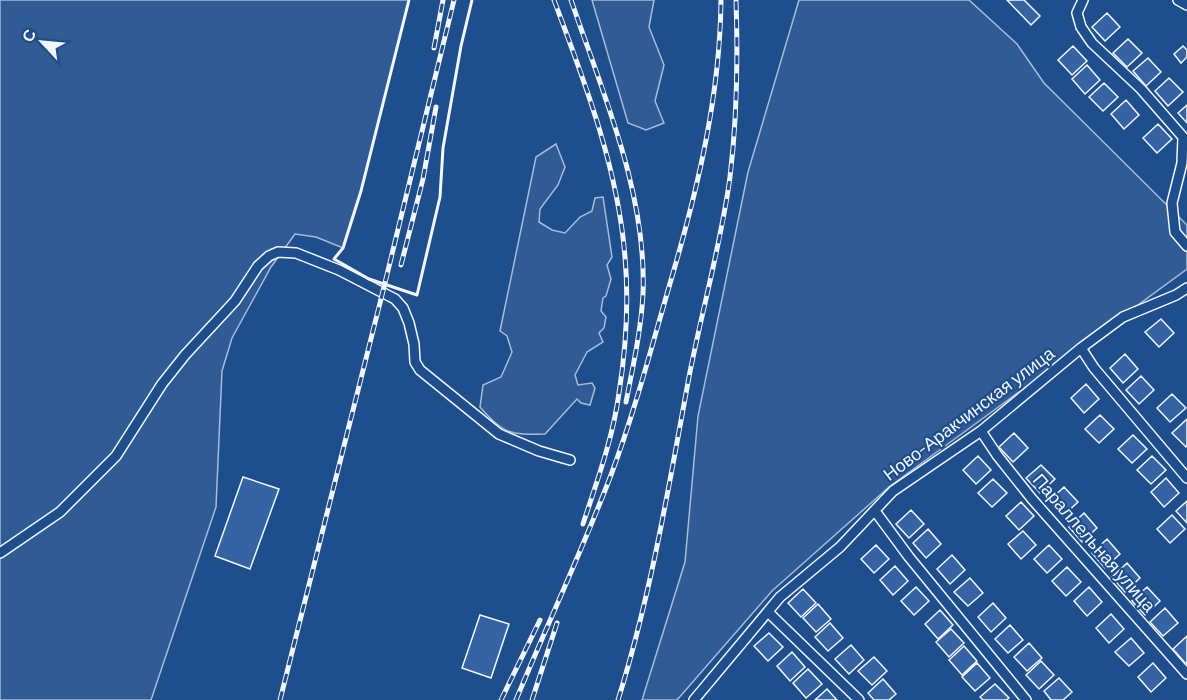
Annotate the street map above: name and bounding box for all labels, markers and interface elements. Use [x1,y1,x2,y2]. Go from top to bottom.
north arrow [12,12,72,72]
text: С [17,25,39,45]
street label: Ново-Аракчинская улица [878,341,1059,485]
street label: Параллельная улица [1029,469,1161,617]

